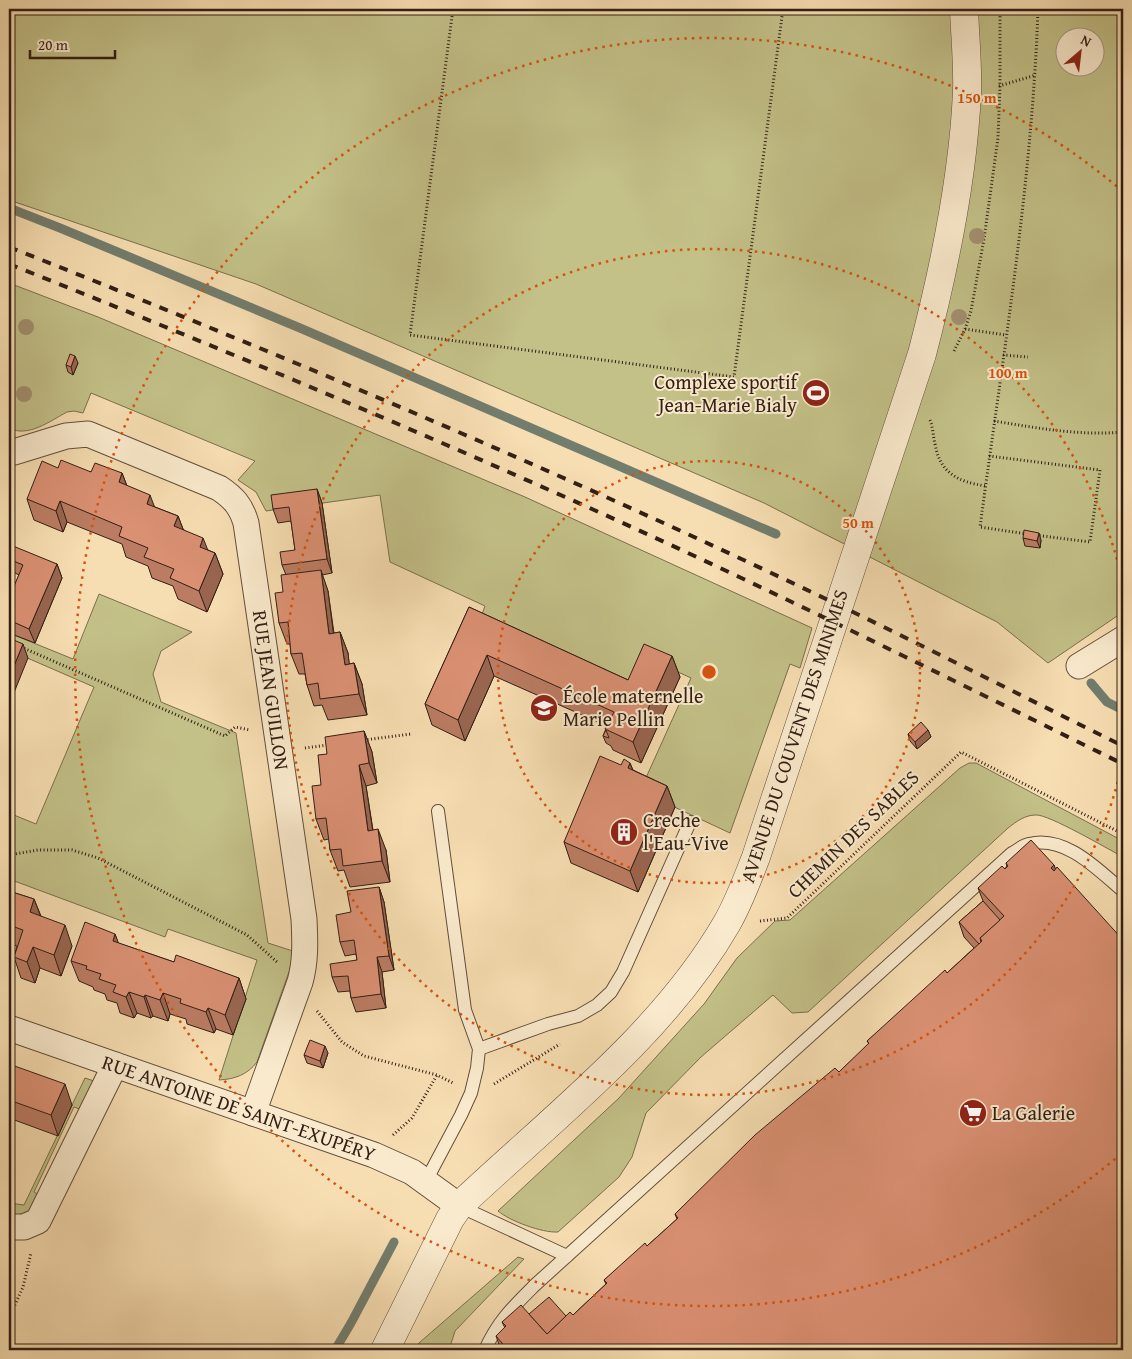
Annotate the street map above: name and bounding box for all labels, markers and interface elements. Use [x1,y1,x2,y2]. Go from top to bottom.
scale bar [30,28,115,60]
north arrow [1054,28,1104,78]
text: N [1077,29,1095,52]
text: 20 m [38,34,69,55]
text: 150 m [957,87,997,108]
text: 100 m [988,362,1028,383]
place label: Complexe sportif Jean-Marie Bialy [654,367,800,419]
sports icon: Complexe sportif Jean-Marie Bialy [801,378,831,408]
text: 50 m [842,512,874,533]
street label: AVENUE DU COUVENT DES MINIMES [732,585,855,886]
street label: RUE JEAN GUILLON [246,608,297,772]
centre of rings [700,663,718,681]
place label: École maternelle Marie Pellin [563,681,703,733]
school or university icon: École maternelle Marie Pellin [529,693,559,723]
street label: CHEMIN DES SABLES [780,763,925,904]
place label: Creche l'Eau-Vive [643,805,729,857]
building icon: Creche l'Eau-Vive [609,817,639,847]
street label: RUE ANTOINE DE SAINT-EXUPÉRY [99,1047,380,1168]
supermarket icon: La Galerie [958,1098,988,1128]
place label: La Galerie [992,1098,1075,1127]

